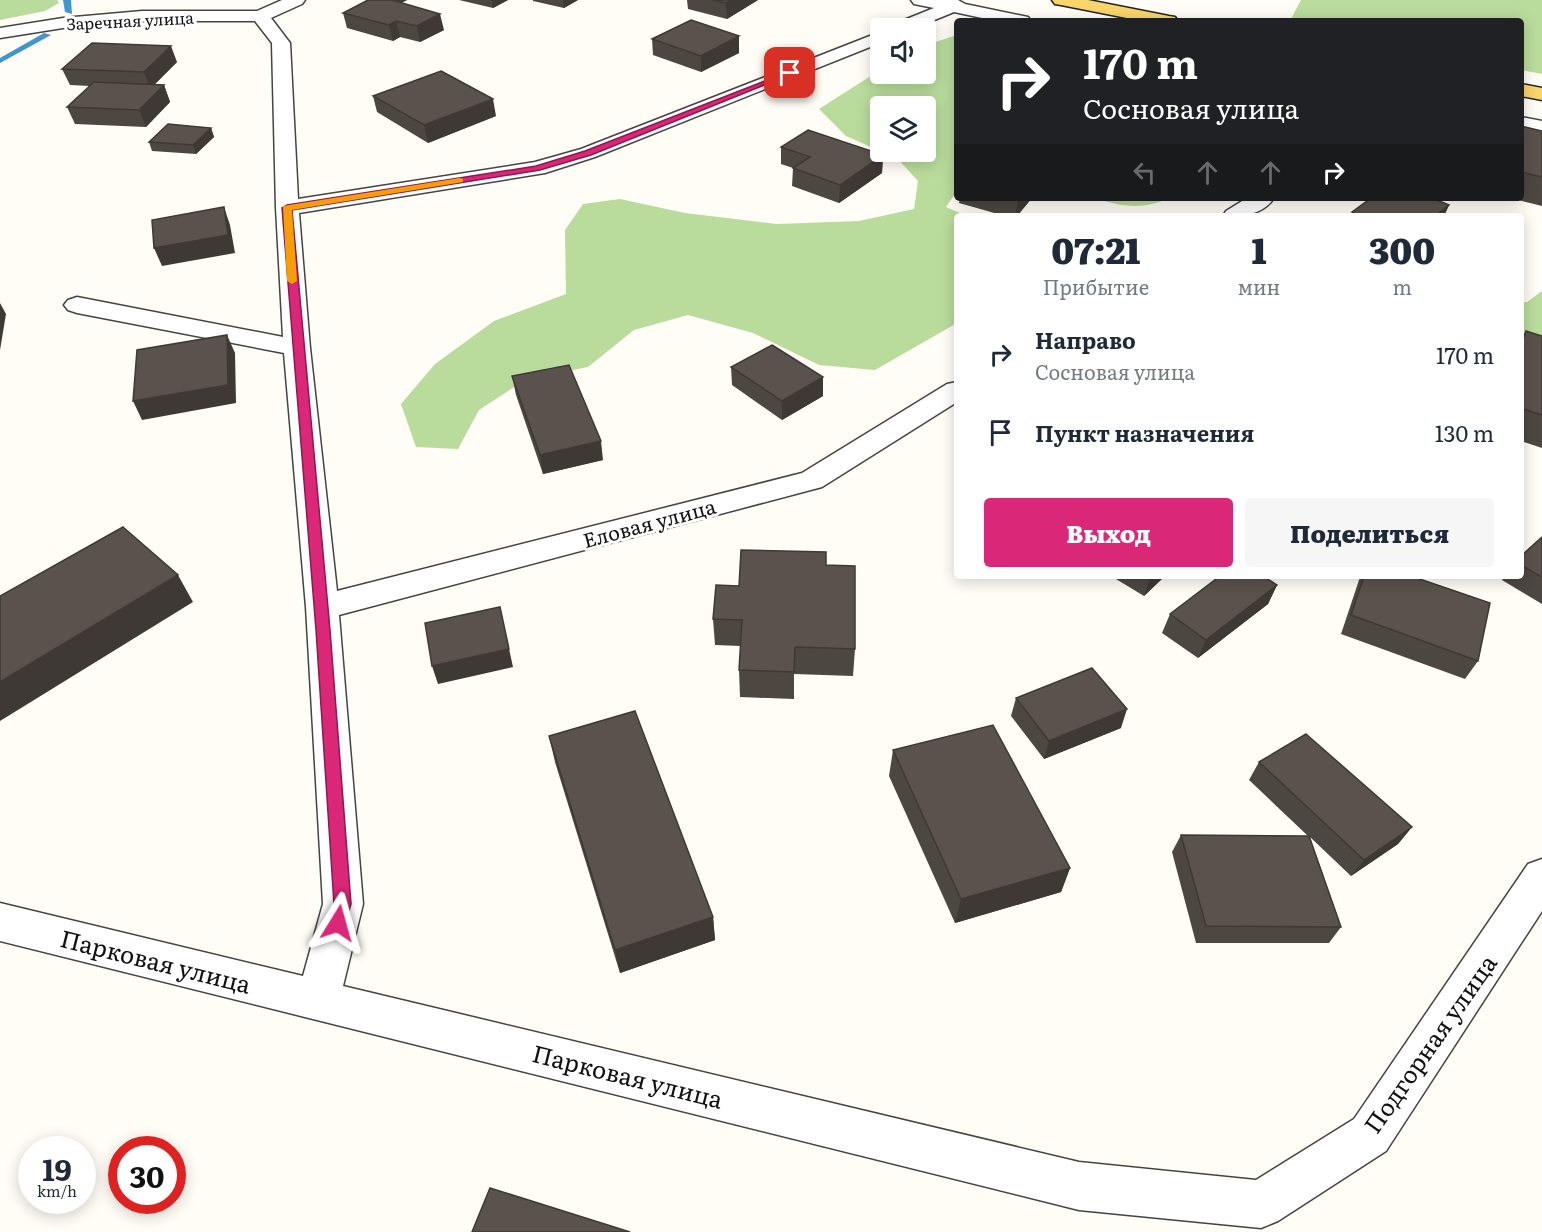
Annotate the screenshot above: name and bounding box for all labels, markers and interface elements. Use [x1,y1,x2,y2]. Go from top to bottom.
street label: Заречная улица [66,5,195,35]
map controls [870,18,936,162]
button: sound [870,18,936,84]
text: 170 m [1083,30,1198,92]
icon: right [984,42,1062,120]
pin [764,47,815,98]
icon: arrive [773,56,806,89]
text: Сосновая улица [1083,87,1299,127]
button: layers [870,96,936,162]
icon: left [1128,156,1161,189]
icon: ahead [1191,156,1224,189]
icon: ahead [1254,156,1287,189]
icon: right [1317,156,1350,189]
text: 07:21 [1051,222,1140,275]
text: 1 [1251,222,1267,275]
text: 300 [1369,222,1435,275]
text: Прибытие [1043,271,1149,301]
text: мин [1238,271,1280,301]
text: m [1392,271,1412,301]
text: Направо [1035,323,1136,356]
icon: right [984,338,1017,371]
text: 170 m [1436,338,1494,371]
text: Сосновая улица [1035,356,1195,386]
icon: arrive [984,416,1017,449]
text: Пункт назначения [1035,416,1254,449]
text: 130 m [1435,416,1494,449]
street label: Еловая улица [579,490,719,554]
button: Выход [984,498,1233,567]
button: Поделиться [1245,498,1494,567]
position arrow [306,891,370,955]
street label: Парковая улица [57,919,255,1001]
street label: Подгорная улица [1354,946,1504,1139]
street label: Парковая улица [529,1034,727,1116]
speed limit sign: 30 [108,1136,186,1214]
text: 19 [42,1146,72,1190]
text: km/h [37,1179,77,1202]

